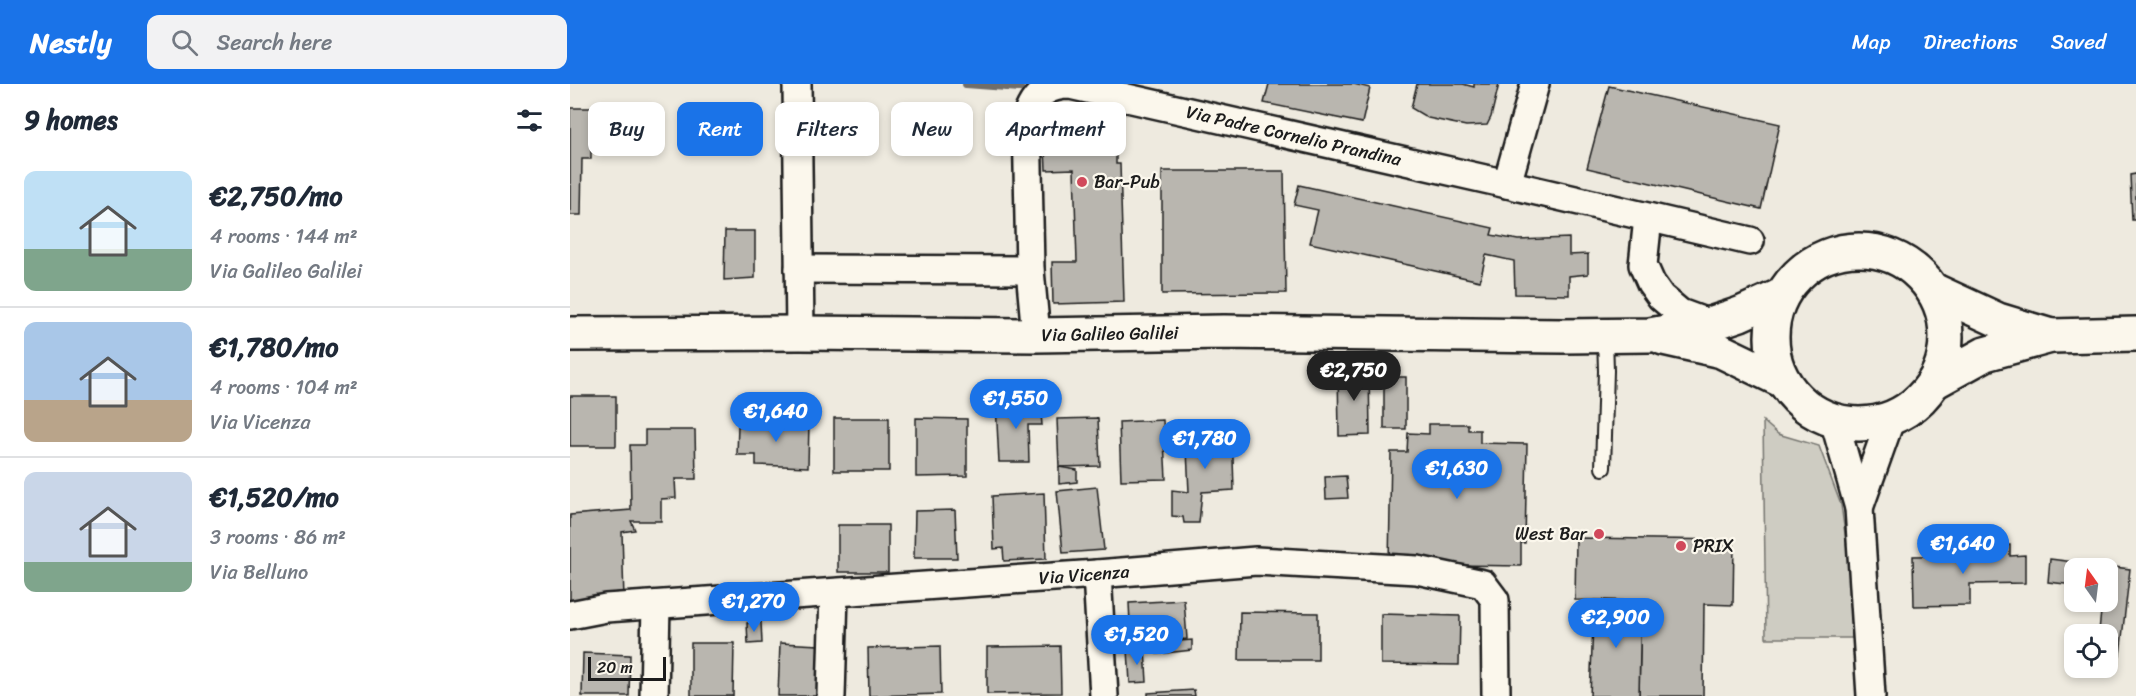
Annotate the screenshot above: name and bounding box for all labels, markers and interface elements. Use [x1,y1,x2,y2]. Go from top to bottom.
search box [147,15,567,69]
text: Nestly [30,18,111,67]
text: Search here [216,23,332,62]
text: Map [1852,23,1890,61]
text: Directions [1923,23,2018,61]
text: Saved [2051,23,2106,61]
icon: search [168,26,201,59]
street label: Via Padre Cornelio Prandina [1183,96,1405,176]
text: 9 homes [24,97,118,143]
chip: Buy [588,102,665,156]
chip: Rent [677,102,763,156]
chip: Filters [775,102,879,156]
chip: New [891,102,973,156]
chip: Apartment [985,102,1126,156]
icon: filters [513,104,546,137]
place label: Bar-Pub [1094,166,1160,198]
text: €2,750/mo [210,173,343,219]
marker: Bar-Pub [1075,175,1089,189]
icon: home [72,195,144,267]
text: 4 rooms · 144 m² [210,219,358,254]
text: Via Galileo Galilei [210,254,362,289]
street label: Via Galileo Galilei [1041,317,1180,351]
text: €1,780/mo [210,324,338,370]
icon: home [72,346,144,418]
pin: €2,750 [1305,351,1403,402]
text: €2,750 [1321,353,1387,388]
text: 4 rooms · 104 m² [210,370,358,405]
pin: €1,550 [967,379,1065,430]
text: €1,550 [984,381,1048,416]
pin: €1,640 [727,392,825,443]
text: €1,640 [744,394,808,429]
text: Via Vicenza [210,405,311,440]
pin: €1,780 [1156,419,1254,470]
text: €1,780 [1173,421,1237,456]
pin: €1,630 [1408,449,1506,500]
text: €1,630 [1426,451,1488,486]
text: €1,520/mo [210,474,339,520]
icon: home [72,496,144,568]
place label: West Bar [1515,518,1589,550]
text: 3 rooms · 86 m² [210,520,346,555]
pin: €1,640 [1914,524,2012,575]
text: €1,640 [1931,526,1995,561]
marker: West Bar [1592,527,1606,541]
place label: PRIX [1693,530,1734,562]
marker: PRIX [1674,539,1688,553]
text: Via Belluno [210,555,308,590]
street label: Via Vicenza [1038,555,1132,594]
north arrow [2064,558,2118,612]
map controls [2064,558,2118,678]
pin: €1,270 [705,582,803,633]
text: €1,270 [723,584,785,619]
pin: €2,900 [1567,598,1665,649]
text: €2,900 [1582,600,1650,635]
pin: €1,520 [1088,615,1186,666]
text: €1,520 [1105,617,1169,652]
button: locate [2064,624,2118,678]
text: 20 m [597,653,633,682]
scale bar [588,654,666,682]

